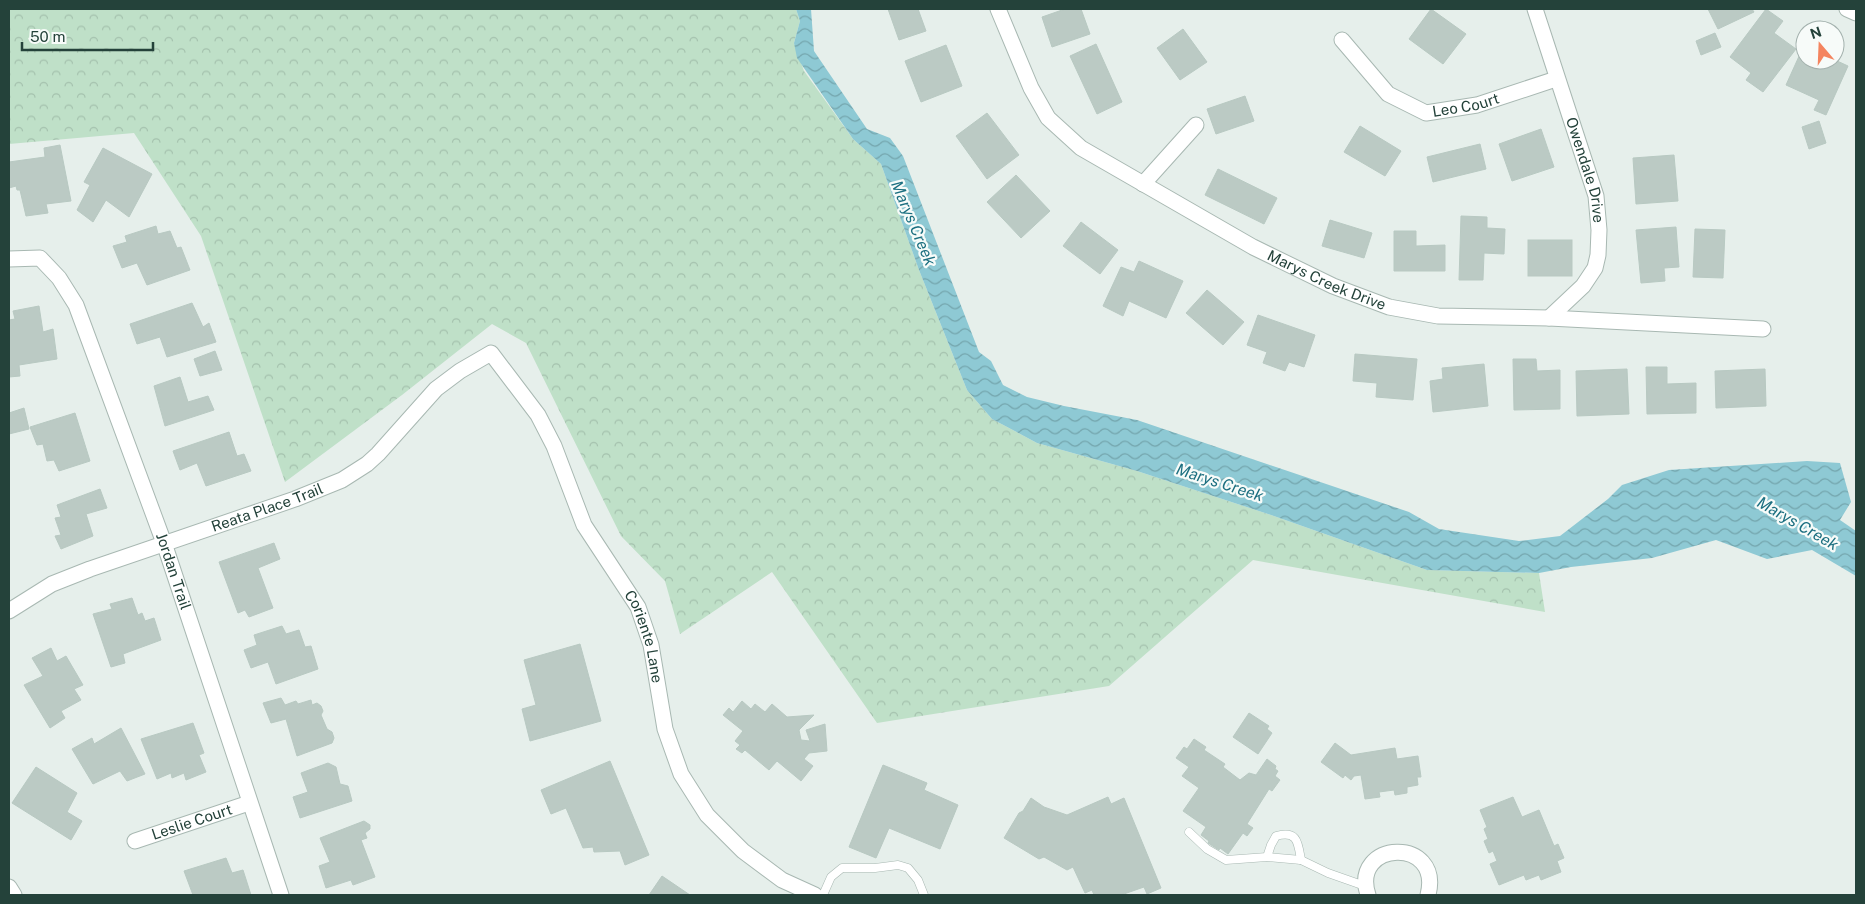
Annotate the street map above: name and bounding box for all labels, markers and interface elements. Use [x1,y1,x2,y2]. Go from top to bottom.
scale bar [22,20,154,52]
north arrow [1795,20,1845,70]
text: N [1808,23,1824,42]
text: 50 m [30,28,65,45]
street label: Leo Court [1431,89,1501,120]
street label: Owendale Drive [1563,115,1607,223]
water label: Marys Creek [887,178,940,269]
street label: Marys Creek Drive [1265,246,1388,313]
water label: Marys Creek [1174,459,1266,506]
street label: Reata Place Trail [209,480,325,535]
water label: Marys Creek [1754,493,1842,554]
street label: Jordan Trail [153,530,195,612]
street label: Coriente Lane [621,587,666,684]
street label: Leslie Court [149,800,234,843]

